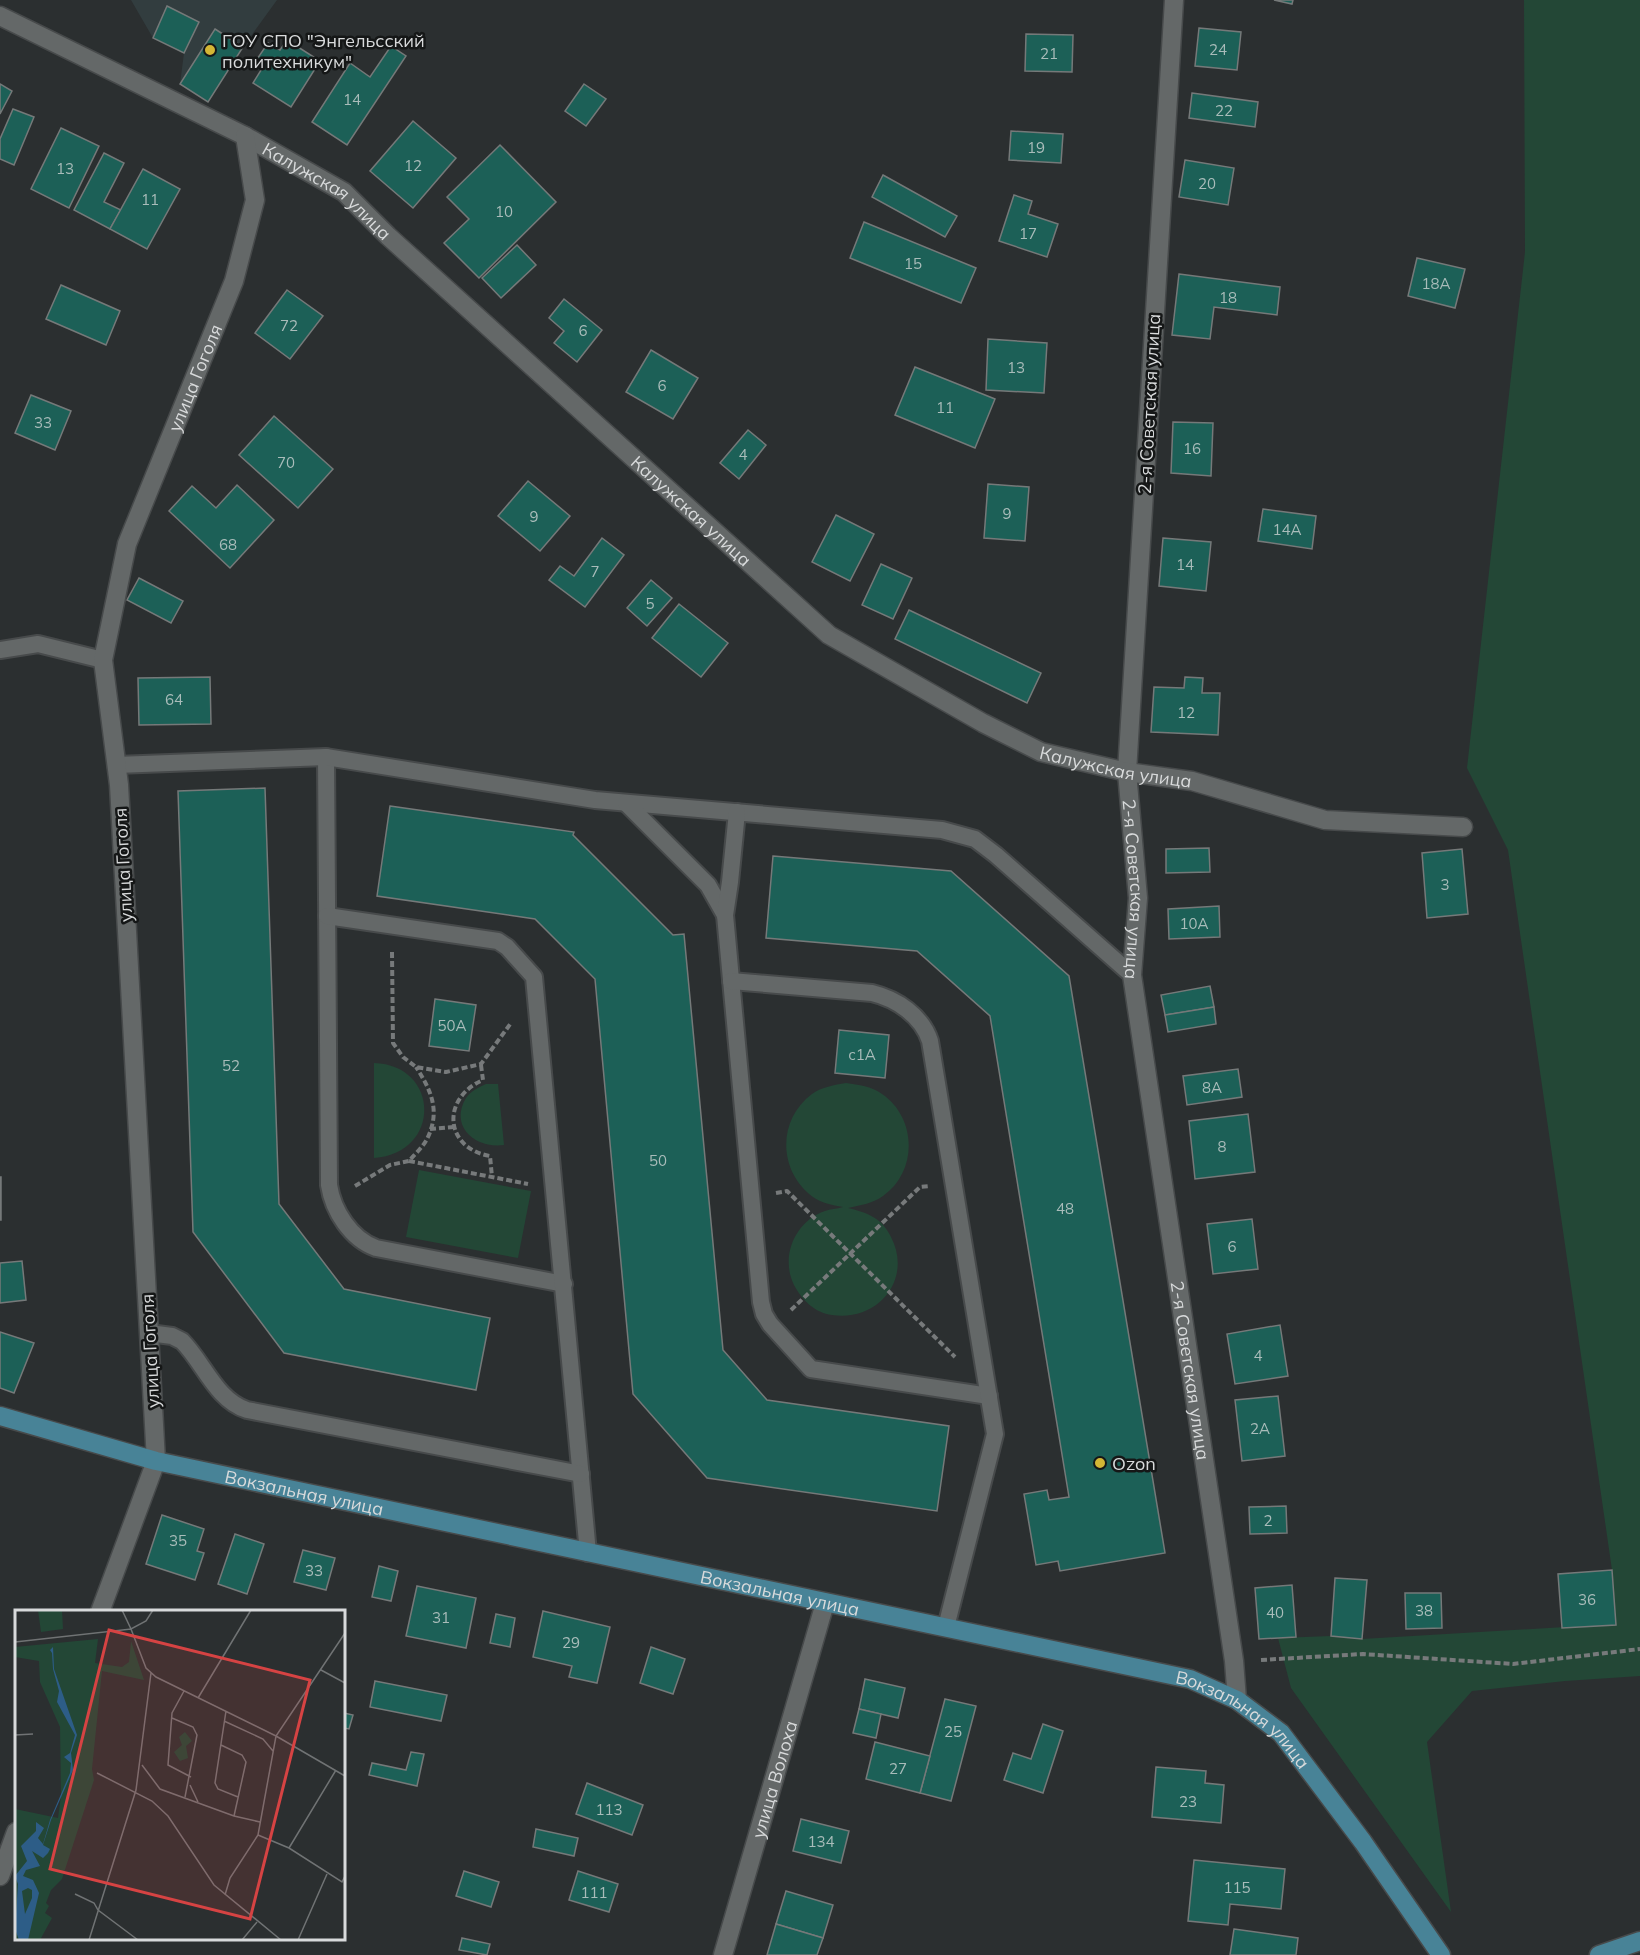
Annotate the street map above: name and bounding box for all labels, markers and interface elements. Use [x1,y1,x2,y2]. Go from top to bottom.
place label: ГОУ СПО "Энгельсский политехникум" [222,29,425,73]
house number: 24 [1209,40,1227,59]
marker: ГОУ СПО "Энгельсский политехникум" [203,43,217,57]
house number: 21 [1040,44,1058,63]
house number: 14 [343,90,361,109]
house number: 22 [1215,101,1233,120]
street label: Калужская улица [258,137,396,244]
house number: 19 [1027,138,1045,157]
house number: 12 [404,156,422,175]
house number: 13 [56,159,74,178]
house number: 20 [1198,174,1216,193]
house number: 11 [141,190,159,209]
house number: 10 [495,202,513,221]
house number: 17 [1019,224,1037,243]
house number: 15 [904,254,922,273]
house number: 18А [1421,274,1451,293]
house number: 18 [1219,288,1237,307]
street label: 2-я Советская улица [1133,313,1165,495]
house number: 72 [280,316,298,335]
street label: улица Гоголя [162,321,227,435]
house number: 6 [578,321,588,340]
house number: 13 [1007,358,1025,377]
house number: 6 [657,376,667,395]
house number: 11 [936,398,954,417]
house number: 33 [34,413,52,432]
house number: 16 [1183,439,1201,458]
house number: 4 [738,445,748,464]
street label: Калужская улица [626,450,756,571]
house number: 70 [277,453,295,472]
house number: 9 [1002,504,1012,523]
house number: 9 [529,507,539,526]
house number: 14А [1272,520,1302,539]
house number: 68 [219,535,237,554]
house number: 14 [1176,555,1194,574]
house number: 7 [590,562,600,581]
house number: 5 [645,594,655,613]
house number: 64 [165,690,183,709]
house number: 12 [1177,703,1195,722]
street label: Калужская улица [1037,741,1193,792]
street label: 2-я Советская улица [1118,798,1150,980]
street label: улица Гоголя [109,807,137,923]
house number: 3 [1440,875,1450,894]
house number: 10А [1179,914,1209,933]
house number: 50А [437,1016,467,1035]
house number: с1А [848,1045,876,1064]
house number: 52 [222,1056,240,1075]
house number: 8А [1202,1078,1222,1097]
house number: 8 [1217,1137,1227,1156]
house number: 50 [649,1151,667,1170]
house number: 48 [1056,1199,1074,1218]
house number: 6 [1227,1237,1237,1256]
street label: 2-я Советская улица [1166,1279,1215,1462]
street label: улица Гоголя [136,1293,164,1409]
house number: 4 [1253,1346,1263,1365]
house number: 2А [1250,1419,1270,1438]
place label: Ozon [1112,1452,1156,1475]
marker: Ozon [1093,1456,1107,1470]
street label: Вокзальная улица [223,1464,386,1520]
house number: 2 [1263,1511,1273,1530]
house number: 35 [169,1531,187,1550]
house number: 33 [305,1561,323,1580]
street label: Вокзальная улица [698,1565,861,1620]
house number: 36 [1578,1590,1596,1609]
house number: 38 [1415,1601,1433,1620]
house number: 40 [1266,1603,1284,1622]
house number: 31 [432,1608,450,1627]
inset map [15,1610,345,1940]
house number: 29 [562,1633,580,1652]
street label: Вокзальная улица [1174,1665,1315,1773]
street label: улица Волоха [746,1718,802,1841]
house number: 25 [944,1722,962,1741]
house number: 27 [889,1759,907,1778]
house number: 23 [1179,1792,1197,1811]
house number: 113 [595,1800,623,1819]
house number: 134 [807,1832,835,1851]
house number: 115 [1223,1878,1251,1897]
house number: 111 [580,1883,608,1902]

